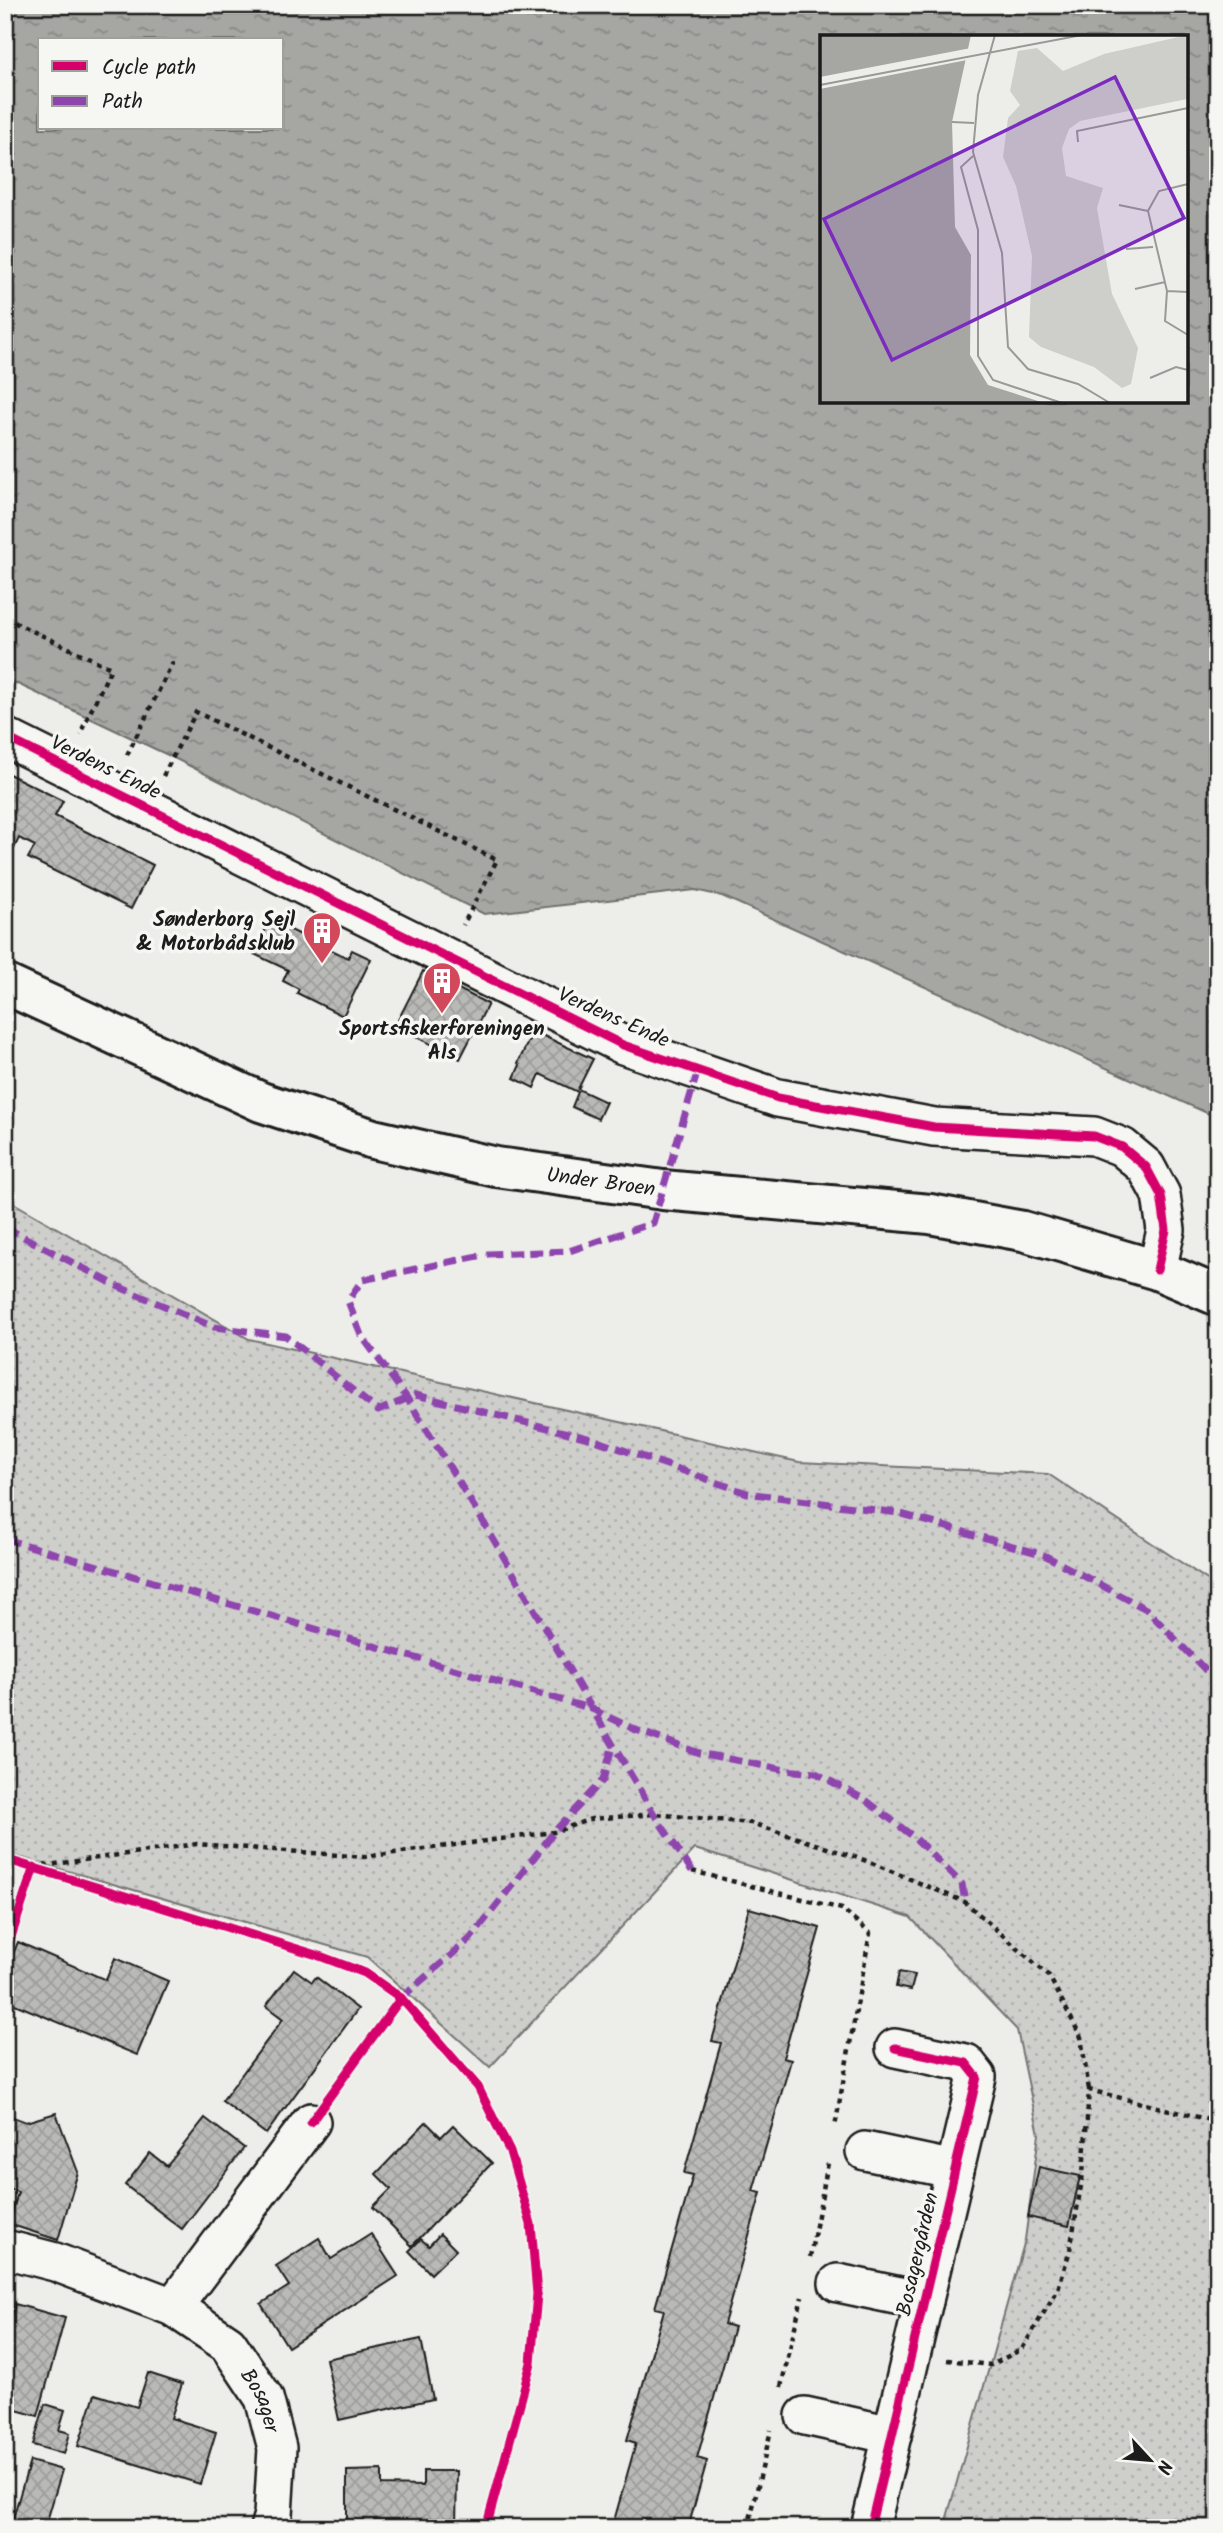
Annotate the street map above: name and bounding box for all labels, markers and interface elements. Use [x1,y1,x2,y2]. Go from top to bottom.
inset map [820,35,1188,402]
legend [38,38,284,130]
text: Cycle path [102,52,196,85]
text: Path [102,86,143,119]
street label: Verdens Ende [44,727,167,810]
place label: Sønderborg Sejl & Motorbådsklub [136,904,295,961]
building icon: Sønderborg Sejl & Motorbådsklub [301,910,343,965]
building icon: Sportsfiskerforeningen Als [421,960,463,1015]
street label: Verdens Ende [552,979,675,1058]
place label: Sportsfiskerforeningen Als [339,1013,545,1070]
street label: Under Broen [544,1159,657,1207]
street label: Bosagergården [888,2189,949,2319]
street label: Bosager [231,2362,288,2437]
north arrow [1114,2424,1184,2494]
text: N [1147,2455,1180,2479]

